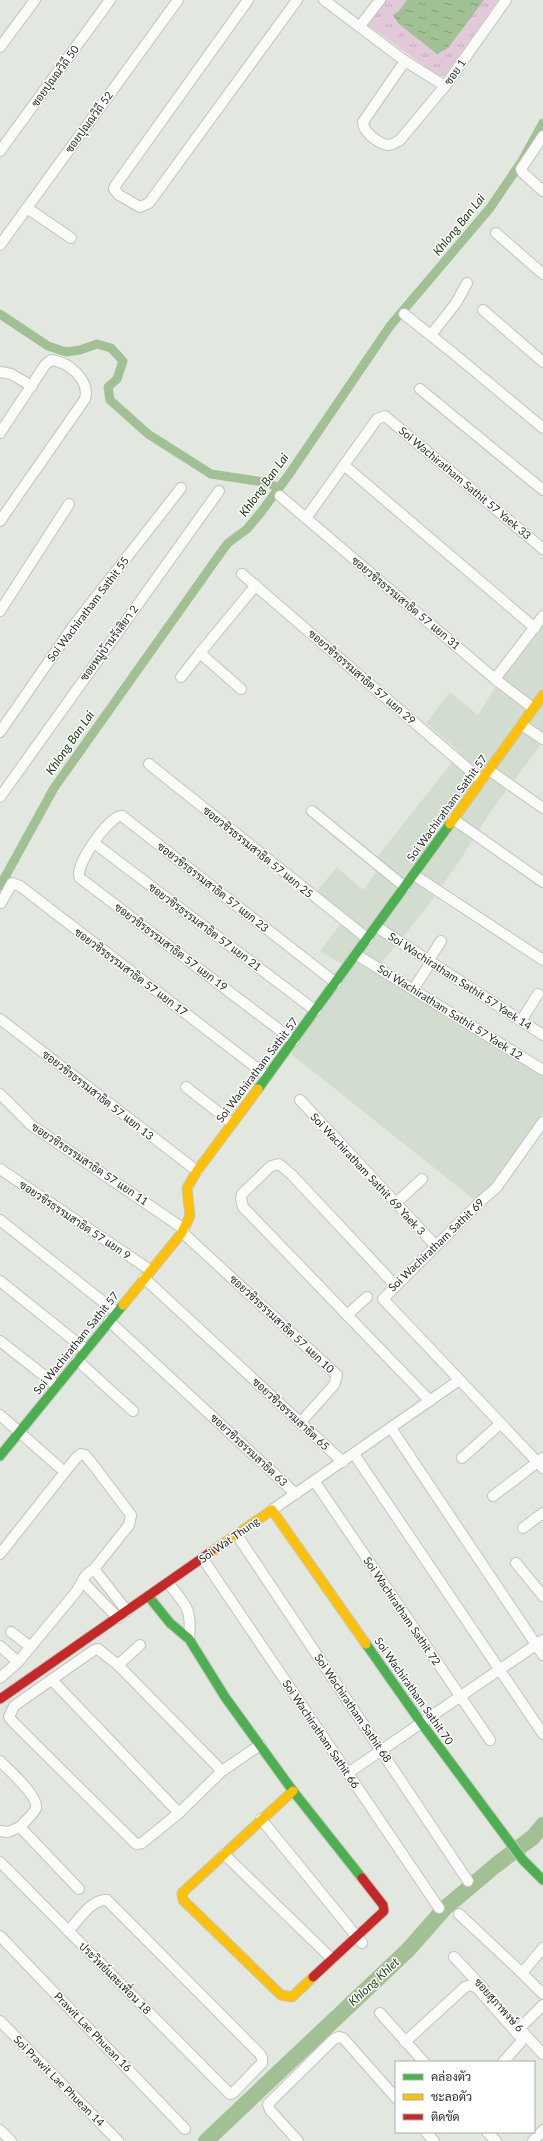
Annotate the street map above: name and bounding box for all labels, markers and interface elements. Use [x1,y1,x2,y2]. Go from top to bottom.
street label: ซอยปุณณวิถี 50 [27,41,84,111]
street label: ซอย 1 [441,56,468,87]
street label: ซอยปุณณวิถี 52 [61,88,118,157]
water label: Khlong Ban Lai [429,191,488,258]
street label: Soi Wachiratham Sathit 57 Yaek 33 [397,423,534,542]
water label: Khlong Ban Lai [236,450,292,519]
street label: ซอยวชิรธรรมสาธิต 57 แยก 31 [349,553,463,652]
street label: Soi Wachiratham Sathit 55 [44,554,131,664]
street label: ซอยหมู่บ้านรังสิยา 2 [77,602,142,684]
street label: ซอยวชิรธรรมสาธิต 57 แยก 29 [306,627,419,727]
water label: Khlong Ban Lai [42,708,97,778]
street label: Soi Wachiratham Sathit 57 [404,752,489,863]
street label: ซอยวชิรธรรมสาธิต 57 แยก 25 [201,803,316,900]
street label: ซอยวชิรธรรมสาธิต 57 แยก 23 [155,839,272,934]
street label: ซอยวชิรธรรมสาธิต 57 แยก 21 [146,880,264,973]
street label: ซอยวชิรธรรมสาธิต 57 แยก 19 [112,900,230,993]
street label: ซอยวชิรธรรมสาธิต 57 แยก 17 [72,925,190,1018]
street label: Soi Wachiratham Sathit 57 Yaek 14 [386,929,535,1032]
street label: Soi Wachiratham Sathit 57 Yaek 12 [375,961,525,1062]
street label: Soi Wachiratham Sathit 57 [213,1015,300,1125]
street label: ซอยวชิรธรรมสาธิต 57 แยก 13 [40,1047,157,1142]
street label: Soi Wachiratham Sathit 69 Yaek 3 [308,1110,428,1237]
street label: ซอยวชิรธรรมสาธิต 57 แยก 11 [30,1120,151,1208]
street label: ซอยวชิรธรรมสาธิต 57 แยก 9 [17,1177,133,1262]
street label: Soi Wachiratham Sathit 69 [385,1196,486,1294]
street label: ซอยวชิรธรรมสาธิต 57 แยก 10 [228,1272,338,1376]
street label: Soi Wachiratham Sathit 57 [30,1289,121,1397]
street label: ซอยวชิรธรรมสาธิต 65 [250,1375,333,1453]
street label: ซอยวชิรธรรมสาธิต 63 [208,1411,291,1489]
street label: Soi Wat Thung [196,1514,262,1565]
street label: Soi Wachiratham Sathit 72 [361,1554,444,1667]
street label: Soi Wachiratham Sathit 70 [372,1635,457,1747]
street label: Soi Wachiratham Sathit 68 [312,1651,395,1764]
street label: Soi Wachiratham Sathit 66 [280,1677,363,1790]
street label: ประวิทย์และเพื่อน 18 [77,1936,157,2016]
water label: Khlong Khlet [345,1954,403,2009]
street label: ซอยสุภาพงษ์ 6 [470,1975,528,2036]
street label: Prawit Lae Phuean 16 [52,1989,135,2074]
street label: Soi Prawit Lae Phuean 14 [11,2033,108,2129]
legend [395,2061,535,2133]
text: คล่องตัว [431,2069,471,2084]
text: ชะลอตัว [431,2089,472,2104]
text: ติดขัด [431,2109,460,2124]

